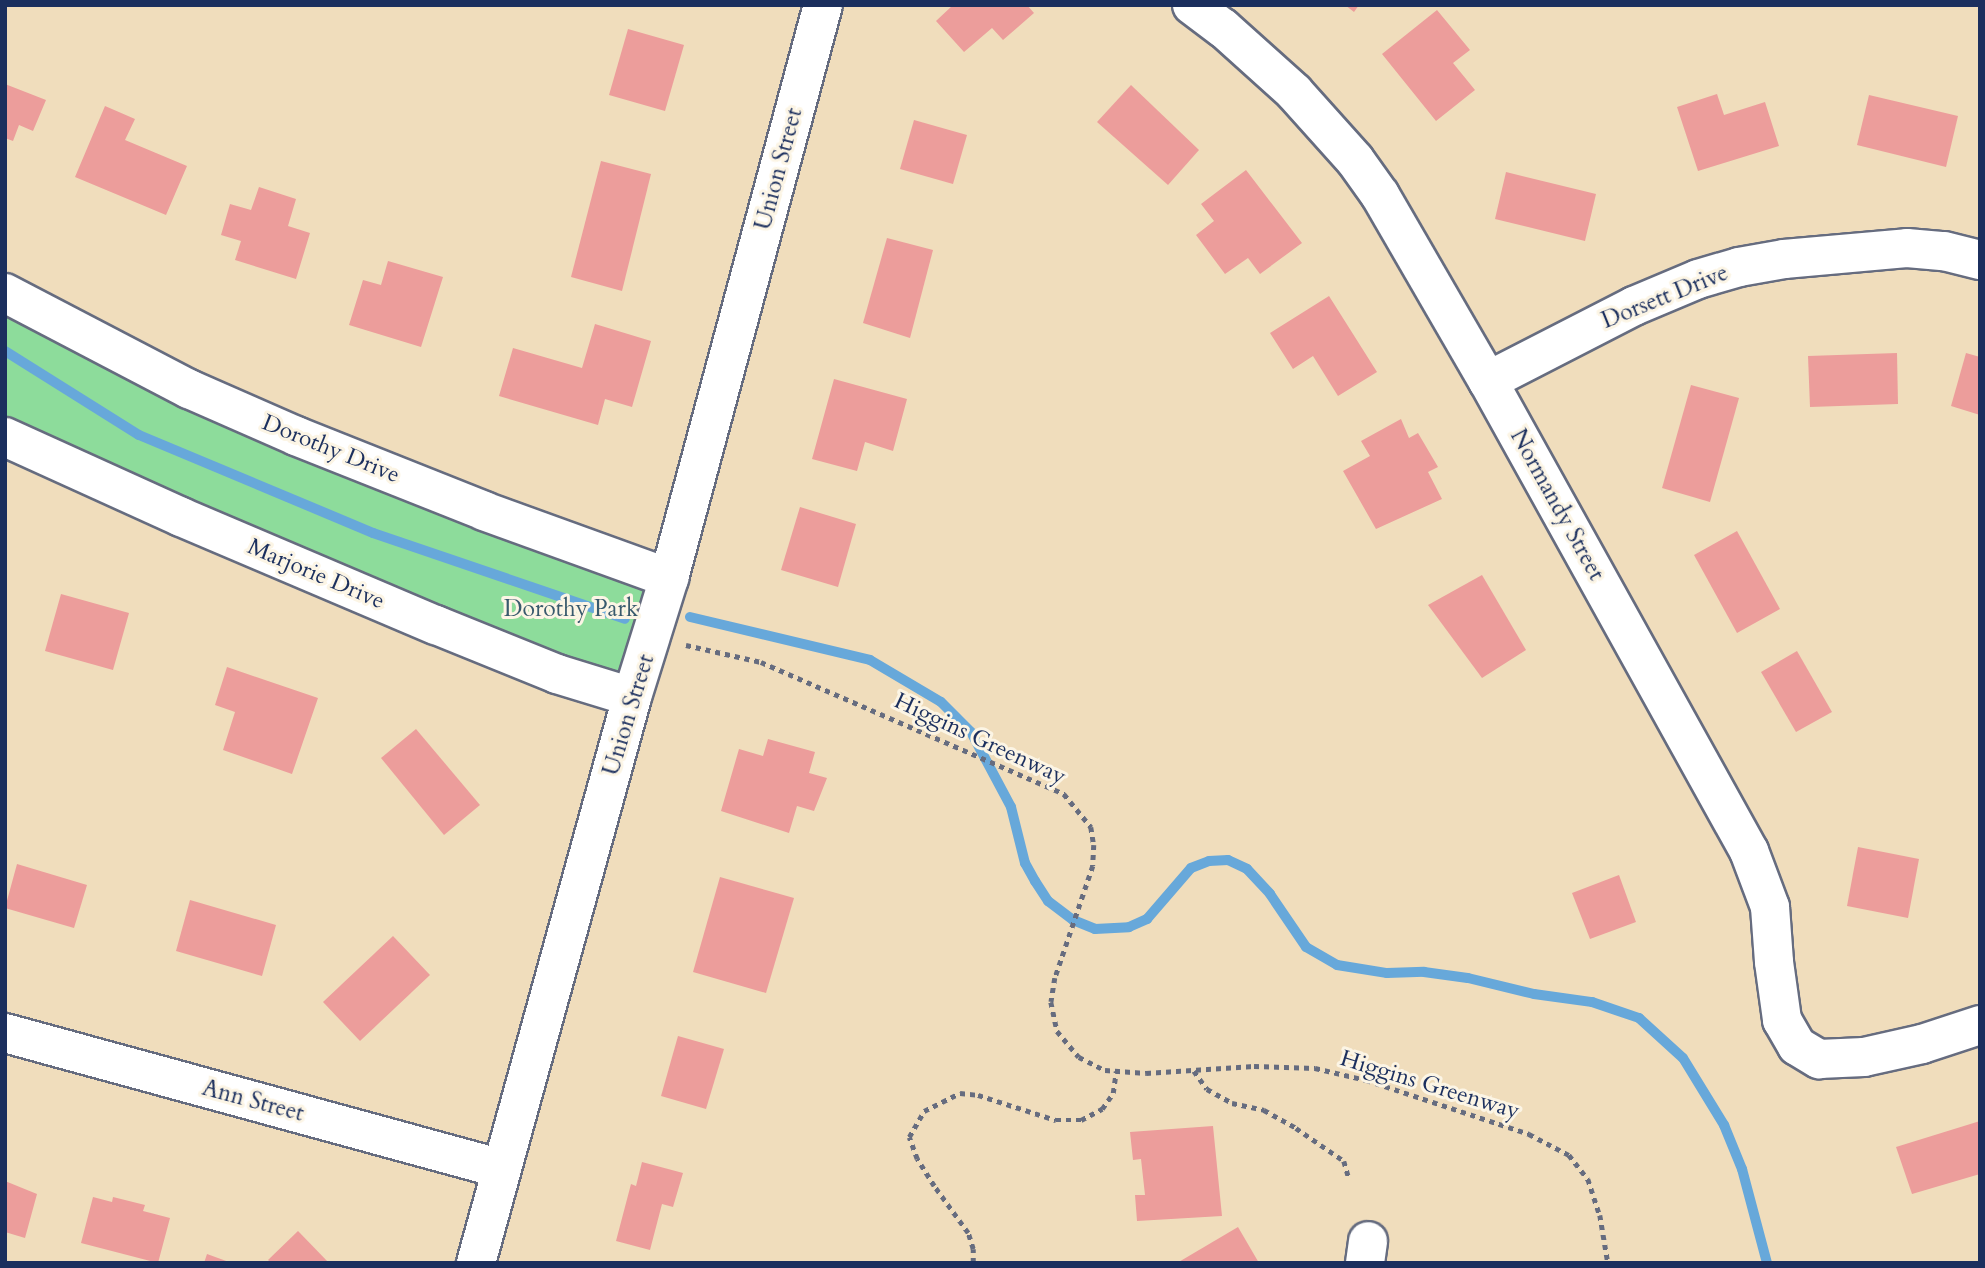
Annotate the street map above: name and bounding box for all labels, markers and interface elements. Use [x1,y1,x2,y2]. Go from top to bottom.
street label: Union Street [749,105,809,233]
street label: Dorsett Drive [1598,259,1732,335]
street label: Dorothy Drive [258,409,404,489]
street label: Normandy Street [1504,424,1610,586]
street label: Marjorie Drive [243,533,389,615]
park label: Dorothy Park [504,595,638,623]
street label: Union Street [597,651,661,779]
street label: Higgins Greenway [890,687,1070,791]
street label: Higgins Greenway [1337,1045,1523,1125]
street label: Ann Street [199,1074,307,1128]

